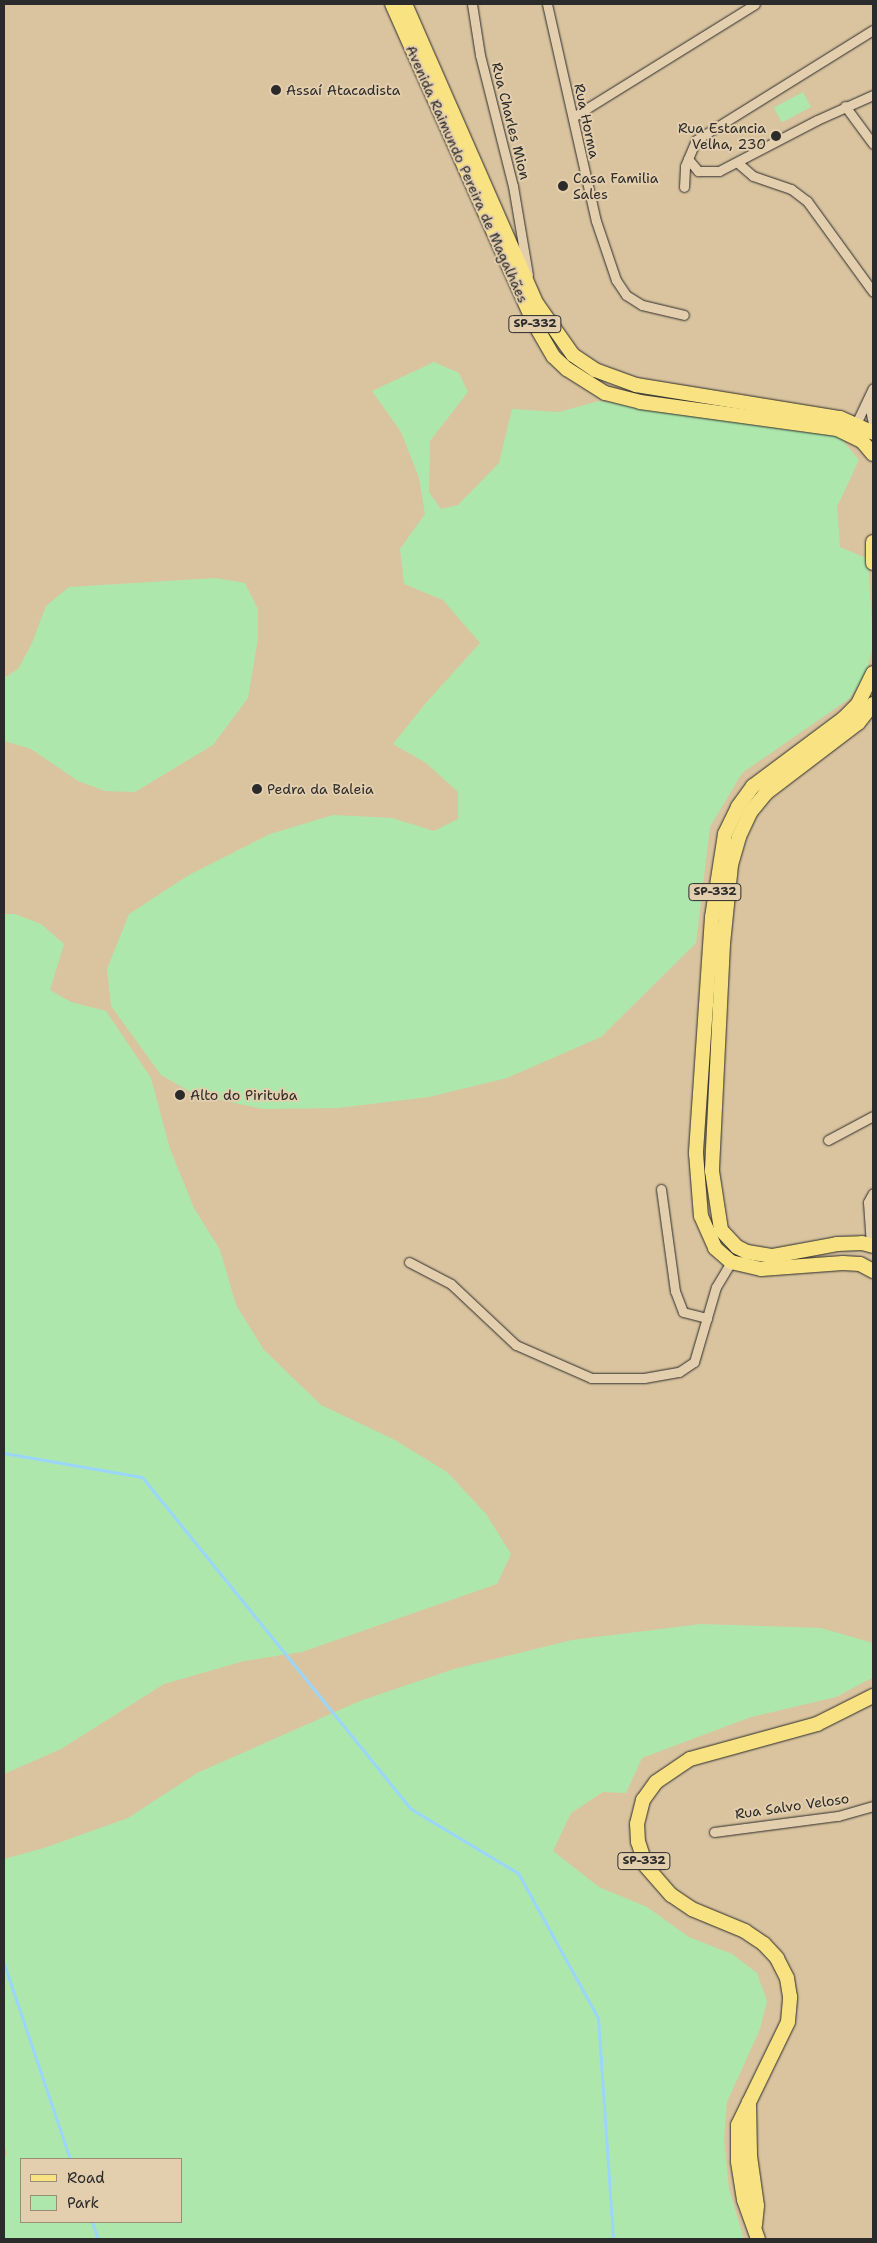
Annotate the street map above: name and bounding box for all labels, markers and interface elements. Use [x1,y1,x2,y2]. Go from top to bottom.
street label: Avenida Raimundo Pereira de Magalhães [402,43,532,305]
street label: Rua Charles Mion [488,61,534,181]
place label: Assaí Atacadista [286,82,400,98]
street label: Rua Horma [571,82,603,160]
marker: Assaí Atacadista [270,84,282,96]
place label: Rua Estancia Velha, 230 [678,120,766,152]
marker: Rua Estancia Velha, 230 [770,130,782,142]
place label: Casa Familia Sales [573,170,659,202]
marker: Casa Familia Sales [557,180,569,192]
road number: SP-332 [508,314,562,334]
place label: Pedra da Baleia [267,781,374,797]
marker: Pedra da Baleia [251,783,263,795]
road number: SP-332 [688,882,742,902]
place label: Alto do Pirituba [190,1087,297,1103]
marker: Alto do Pirituba [174,1089,186,1101]
street label: Rua Salvo Veloso [734,1790,850,1822]
road number: SP-332 [616,1852,672,1870]
legend [20,2158,182,2223]
text: Road [67,2168,105,2188]
text: Park [67,2193,99,2213]

